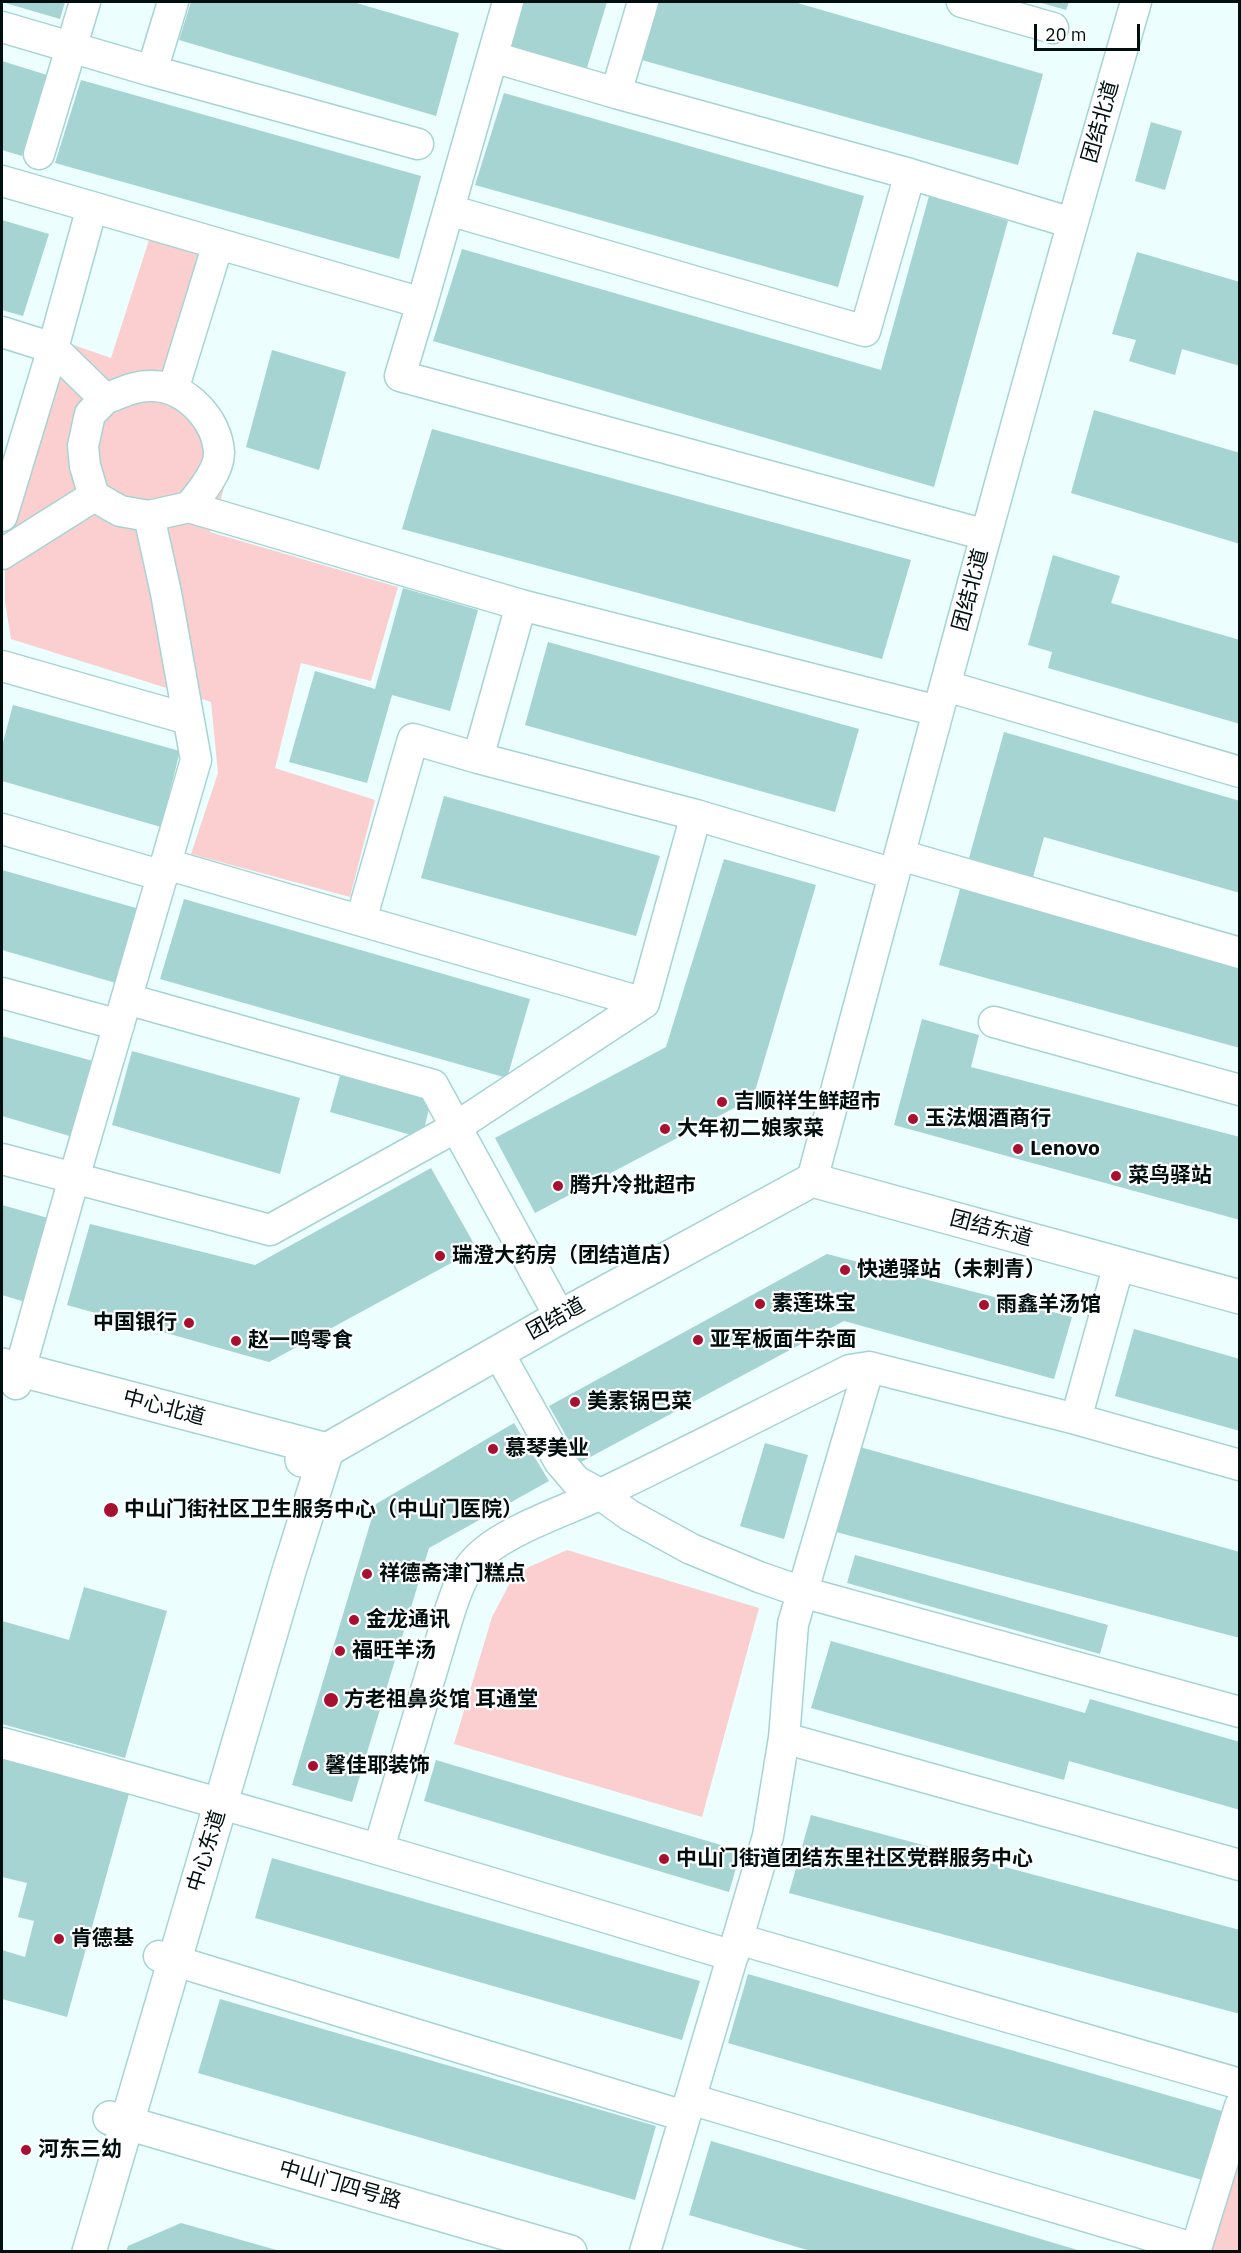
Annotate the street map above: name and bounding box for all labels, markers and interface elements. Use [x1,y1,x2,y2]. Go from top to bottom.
scale bar [1037,12,1144,50]
text: 20 m [1045,23,1087,46]
street label: 团结北道 [1077,78,1125,166]
street label: 团结北道 [948,546,994,634]
place label: 吉顺祥生鲜超市 [734,1089,881,1115]
marker: 吉顺祥生鲜超市 [715,1095,729,1109]
place label: 玉法烟酒商行 [925,1106,1051,1132]
marker: 玉法烟酒商行 [906,1112,920,1126]
place label: 大年初二娘家菜 [677,1116,824,1142]
marker: 大年初二娘家菜 [658,1122,672,1136]
place label: Lenovo [1030,1136,1100,1162]
marker: Lenovo [1011,1142,1025,1156]
place label: 菜鸟驿站 [1128,1163,1212,1189]
marker: 菜鸟驿站 [1109,1169,1123,1183]
place label: 腾升冷批超市 [570,1173,696,1199]
marker: 腾升冷批超市 [551,1179,565,1193]
street label: 团结东道 [947,1206,1035,1252]
place label: 瑞澄大药房（团结道店） [452,1243,683,1269]
marker: 瑞澄大药房（团结道店） [433,1249,447,1263]
place label: 快递驿站（未刺青） [857,1257,1046,1283]
marker: 快递驿站（未刺青） [838,1263,852,1277]
place label: 素莲珠宝 [772,1291,856,1317]
place label: 雨鑫羊汤馆 [996,1292,1101,1318]
street label: 团结道 [522,1293,590,1345]
marker: 素莲珠宝 [753,1297,767,1311]
marker: 雨鑫羊汤馆 [977,1298,991,1312]
place label: 中国银行 [93,1310,177,1336]
marker: 中国银行 [182,1316,196,1330]
place label: 亚军板面牛杂面 [710,1327,857,1353]
place label: 赵一鸣零食 [248,1328,353,1354]
marker: 亚军板面牛杂面 [691,1333,705,1347]
marker: 赵一鸣零食 [229,1334,243,1348]
street label: 中心北道 [120,1385,208,1431]
place label: 美素锅巴菜 [587,1389,692,1415]
marker: 美素锅巴菜 [568,1395,582,1409]
place label: 慕琴美业 [505,1436,589,1462]
marker: 慕琴美业 [486,1442,500,1456]
place label: 中山门街社区卫生服务中心（中山门医院） [124,1497,523,1523]
marker: 中山门街社区卫生服务中心（中山门医院） [102,1501,120,1519]
place label: 祥德斋津门糕点 [379,1561,526,1587]
marker: 祥德斋津门糕点 [360,1567,374,1581]
place label: 金龙通讯 [366,1607,450,1633]
marker: 金龙通讯 [347,1613,361,1627]
place label: 福旺羊汤 [352,1638,436,1664]
marker: 福旺羊汤 [333,1644,347,1658]
place label: 方老祖鼻炎馆 耳通堂 [344,1687,538,1713]
marker: 方老祖鼻炎馆 耳通堂 [322,1691,340,1709]
place label: 馨佳耶装饰 [325,1753,430,1779]
marker: 馨佳耶装饰 [306,1759,320,1773]
street label: 中心东道 [183,1807,231,1895]
place label: 中山门街道团结东里社区党群服务中心 [676,1846,1033,1872]
marker: 中山门街道团结东里社区党群服务中心 [657,1852,671,1866]
place label: 肯德基 [71,1926,134,1952]
marker: 肯德基 [52,1932,66,1946]
place label: 河东三幼 [38,2137,122,2163]
marker: 河东三幼 [19,2143,33,2157]
street label: 中山门四号路 [276,2156,404,2214]

